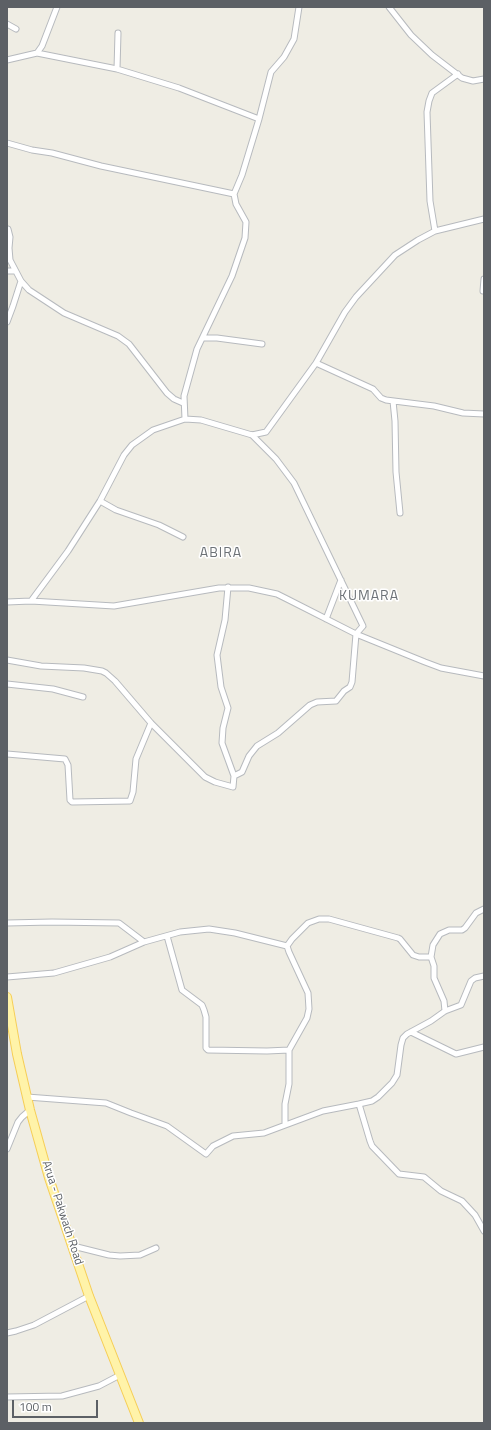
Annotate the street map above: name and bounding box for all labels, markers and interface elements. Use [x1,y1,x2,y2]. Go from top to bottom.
district label: ABIRA [200,546,242,562]
district label: KUMARA [339,589,399,605]
street label: Arua - Pakwach Road [38,1159,86,1267]
scale bar [14,1392,100,1418]
text: 100 m [19,1397,52,1416]

